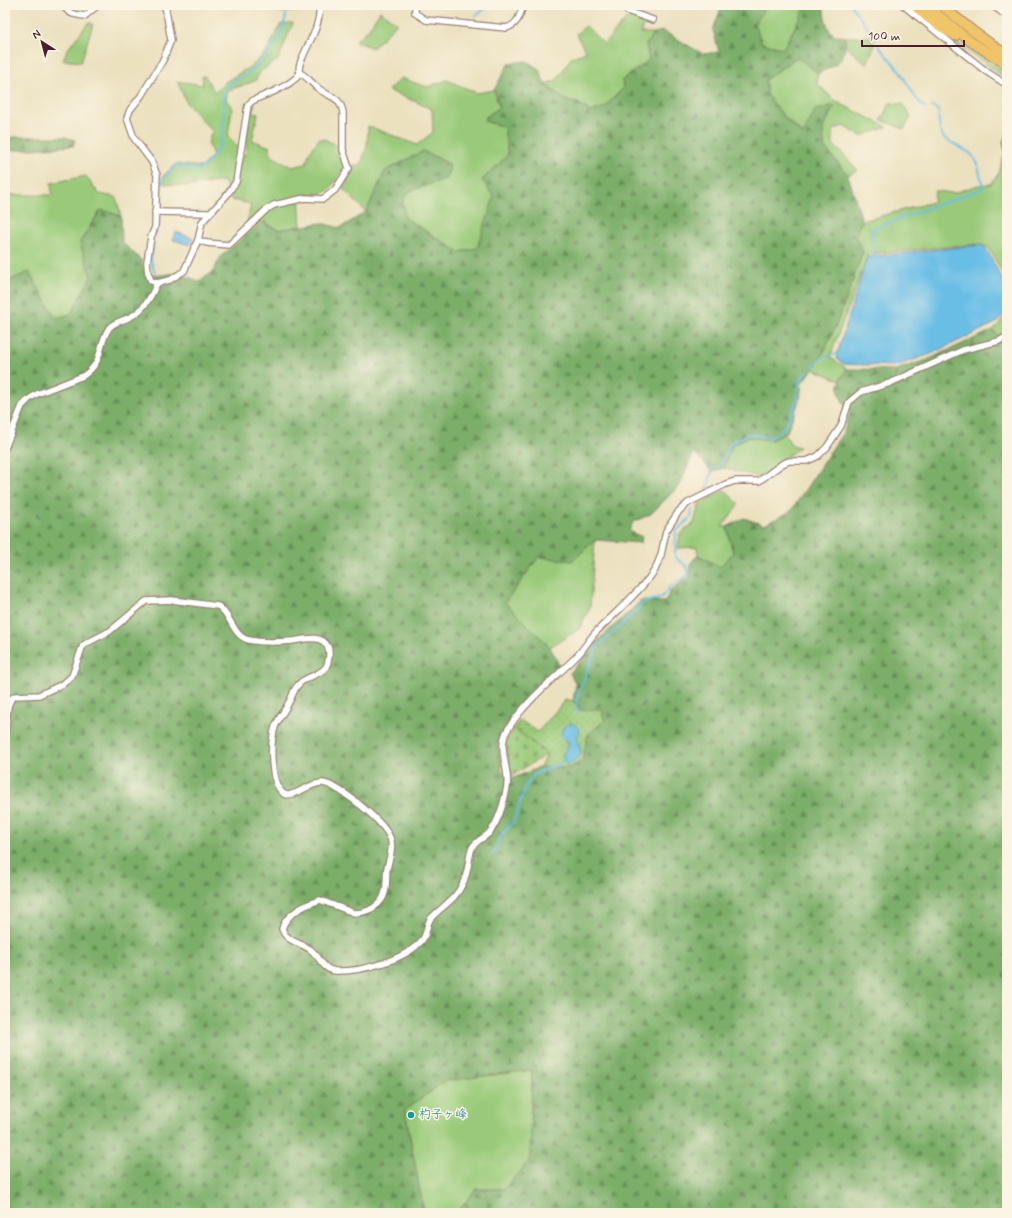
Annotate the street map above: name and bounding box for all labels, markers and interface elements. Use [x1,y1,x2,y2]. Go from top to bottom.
north arrow [22,22,62,62]
scale bar [862,22,964,48]
text: N [30,27,44,43]
text: 100 m [868,29,900,45]
place label: 杓子ヶ峰 [419,1107,467,1123]
marker: 杓子ヶ峰 [406,1110,416,1120]

